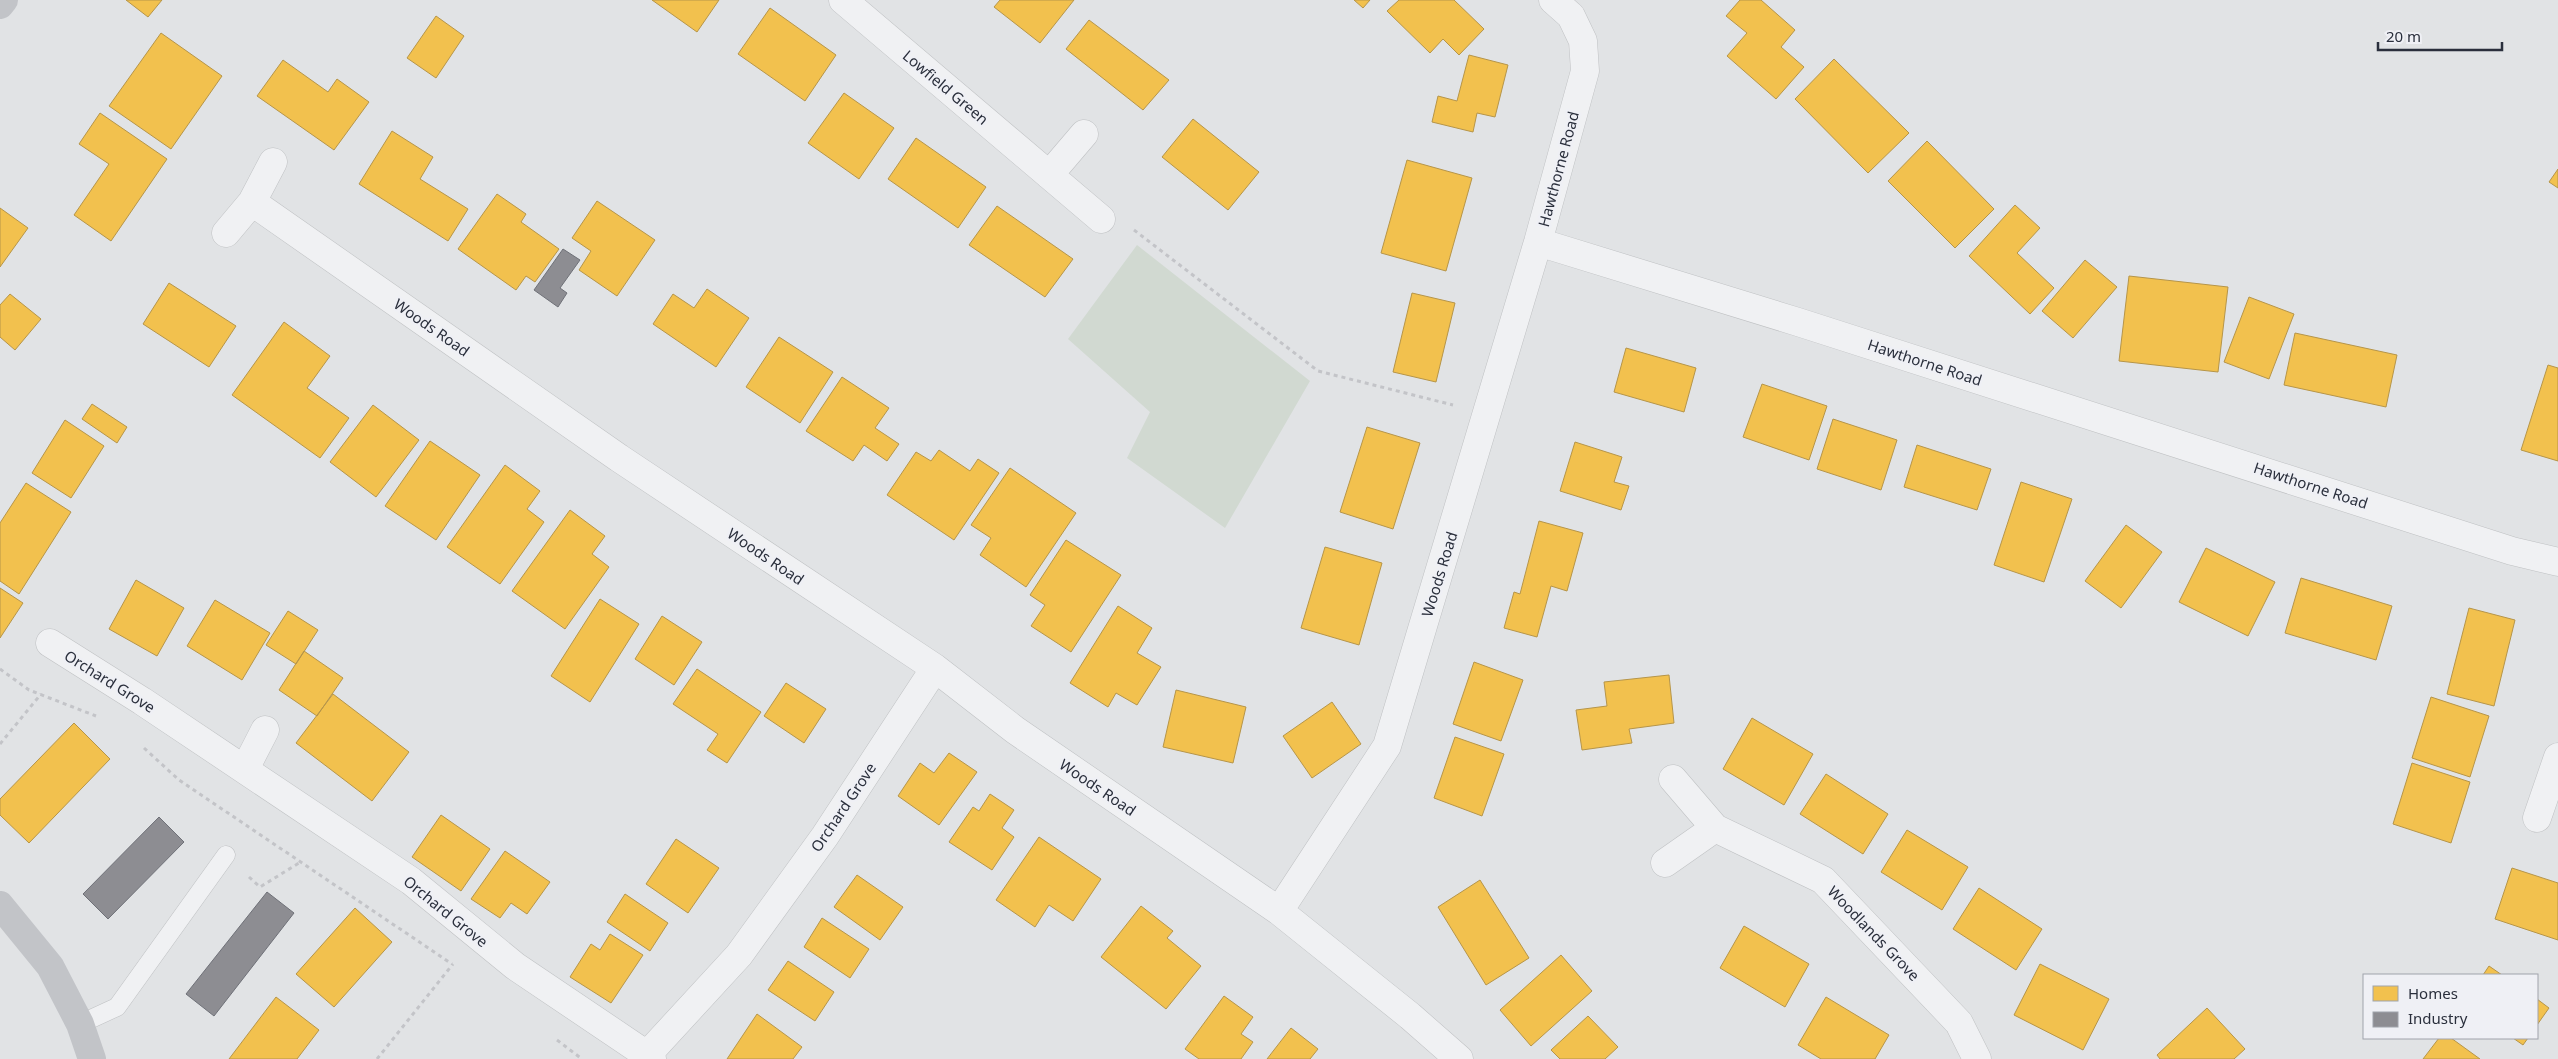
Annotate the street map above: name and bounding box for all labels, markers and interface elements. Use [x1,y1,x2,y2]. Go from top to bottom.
scale bar [2378,20,2502,52]
text: 20 m [2386,26,2421,46]
street label: Lowfield Green [899,45,993,129]
street label: Hawthorne Road [1533,109,1583,229]
street label: Woods Road [390,294,474,360]
street label: Hawthorne Road [1865,334,1985,390]
street label: Hawthorne Road [2251,457,2371,513]
street label: Woods Road [724,523,808,589]
street label: Woods Road [1417,529,1461,619]
street label: Orchard Grove [61,645,159,717]
street label: Woods Road [1056,754,1140,820]
street label: Orchard Grove [806,759,880,855]
street label: Orchard Grove [400,871,492,951]
street label: Woodlands Grove [1824,881,1924,985]
legend [2363,974,2538,1039]
text: Homes [2408,983,2458,1003]
text: Industry [2408,1008,2468,1028]

